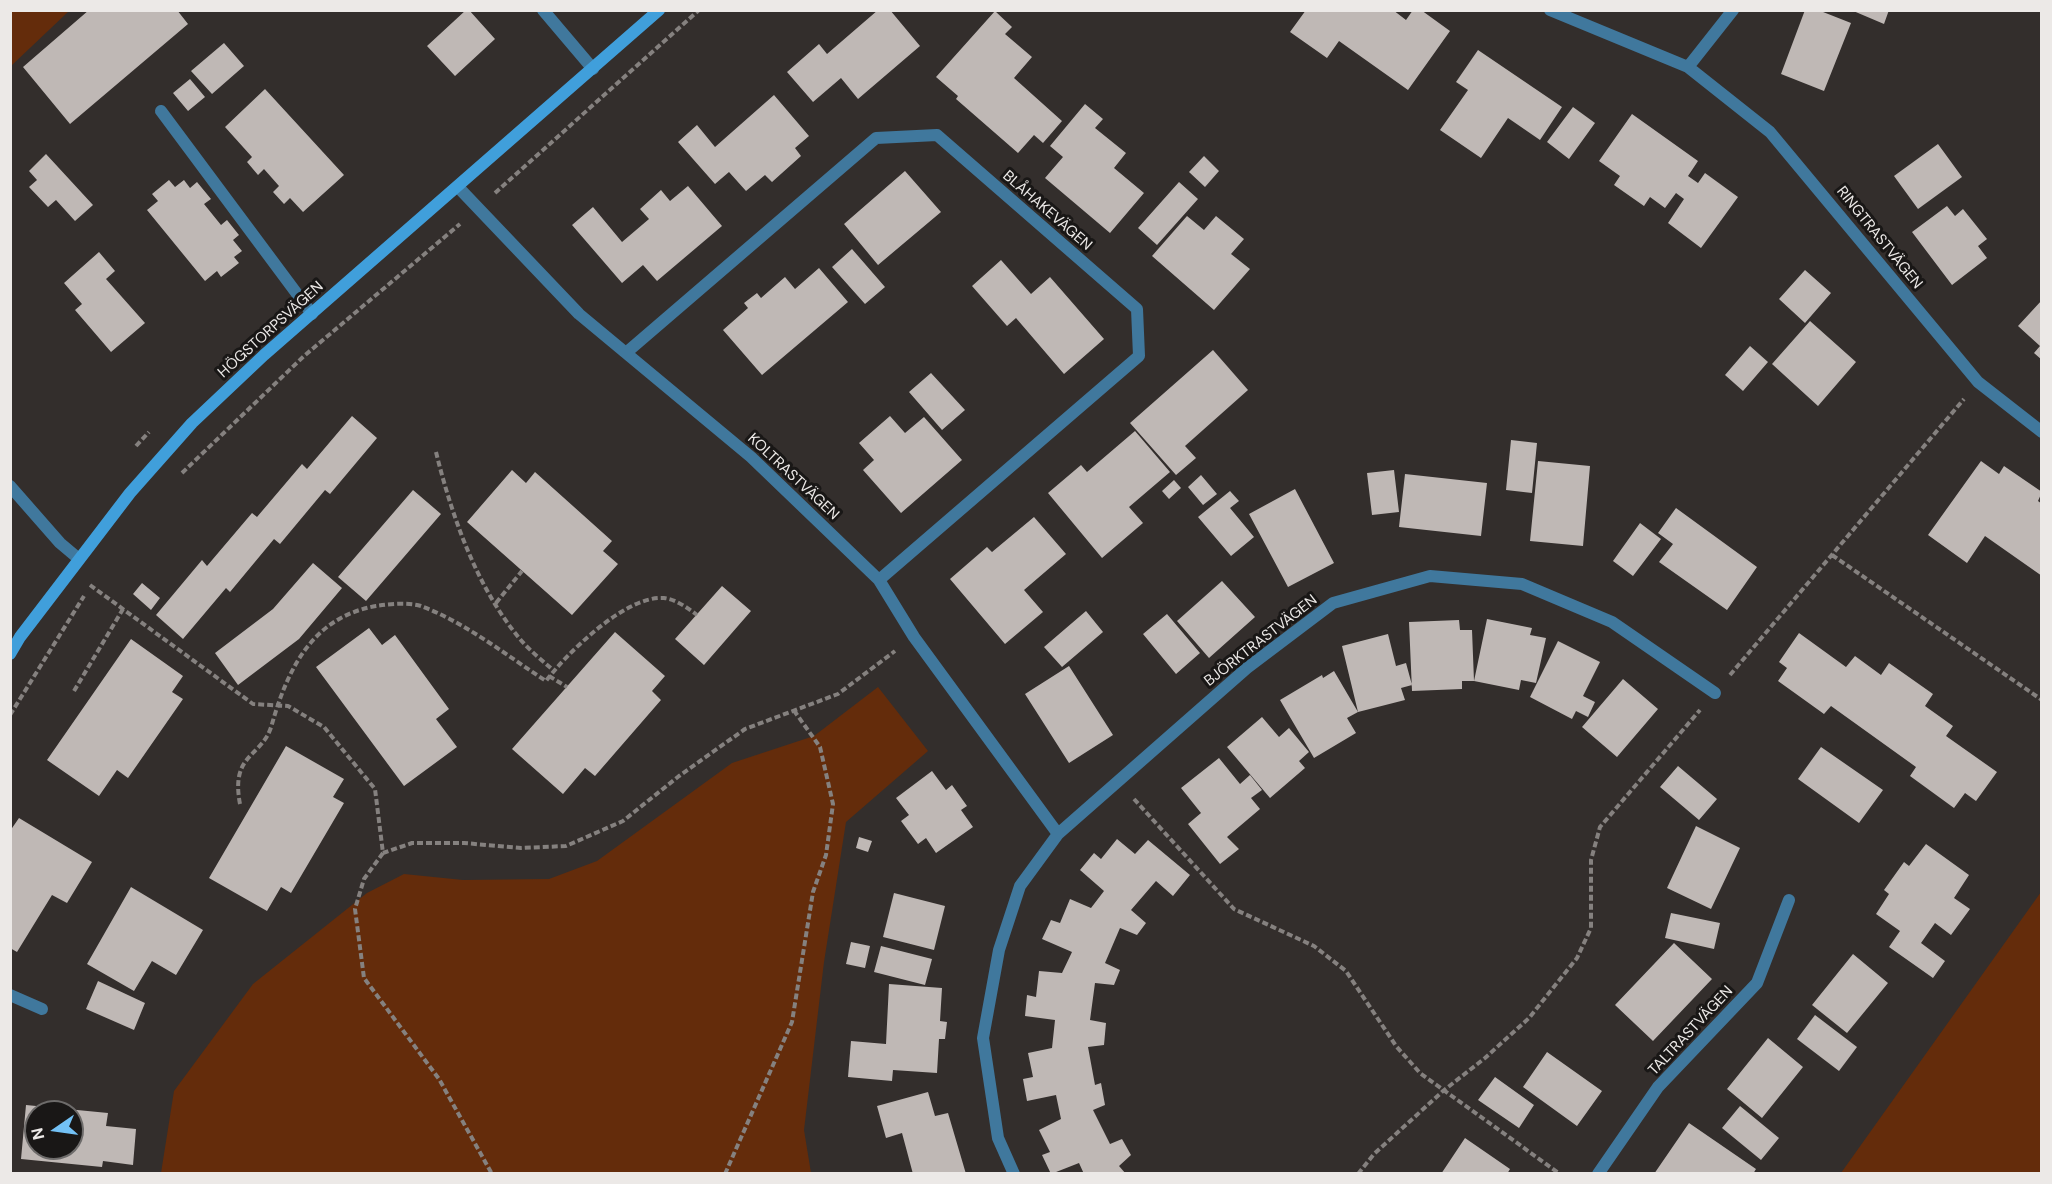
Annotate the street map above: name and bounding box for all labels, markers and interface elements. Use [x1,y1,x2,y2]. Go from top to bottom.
street label: BLÅHAKEVÄGEN [999,167,1095,255]
street label: RINGTRASTVÄGEN [1832,183,1926,293]
street label: HÖGSTORPSVÄGEN [215,278,327,382]
street label: KOLTRASTVÄGEN [744,430,842,524]
street label: BJÖRKTRASTVÄGEN [1201,591,1321,691]
street label: TALTRASTVÄGEN [1645,983,1737,1079]
north arrow [24,1100,84,1160]
text: N [26,1126,49,1142]

